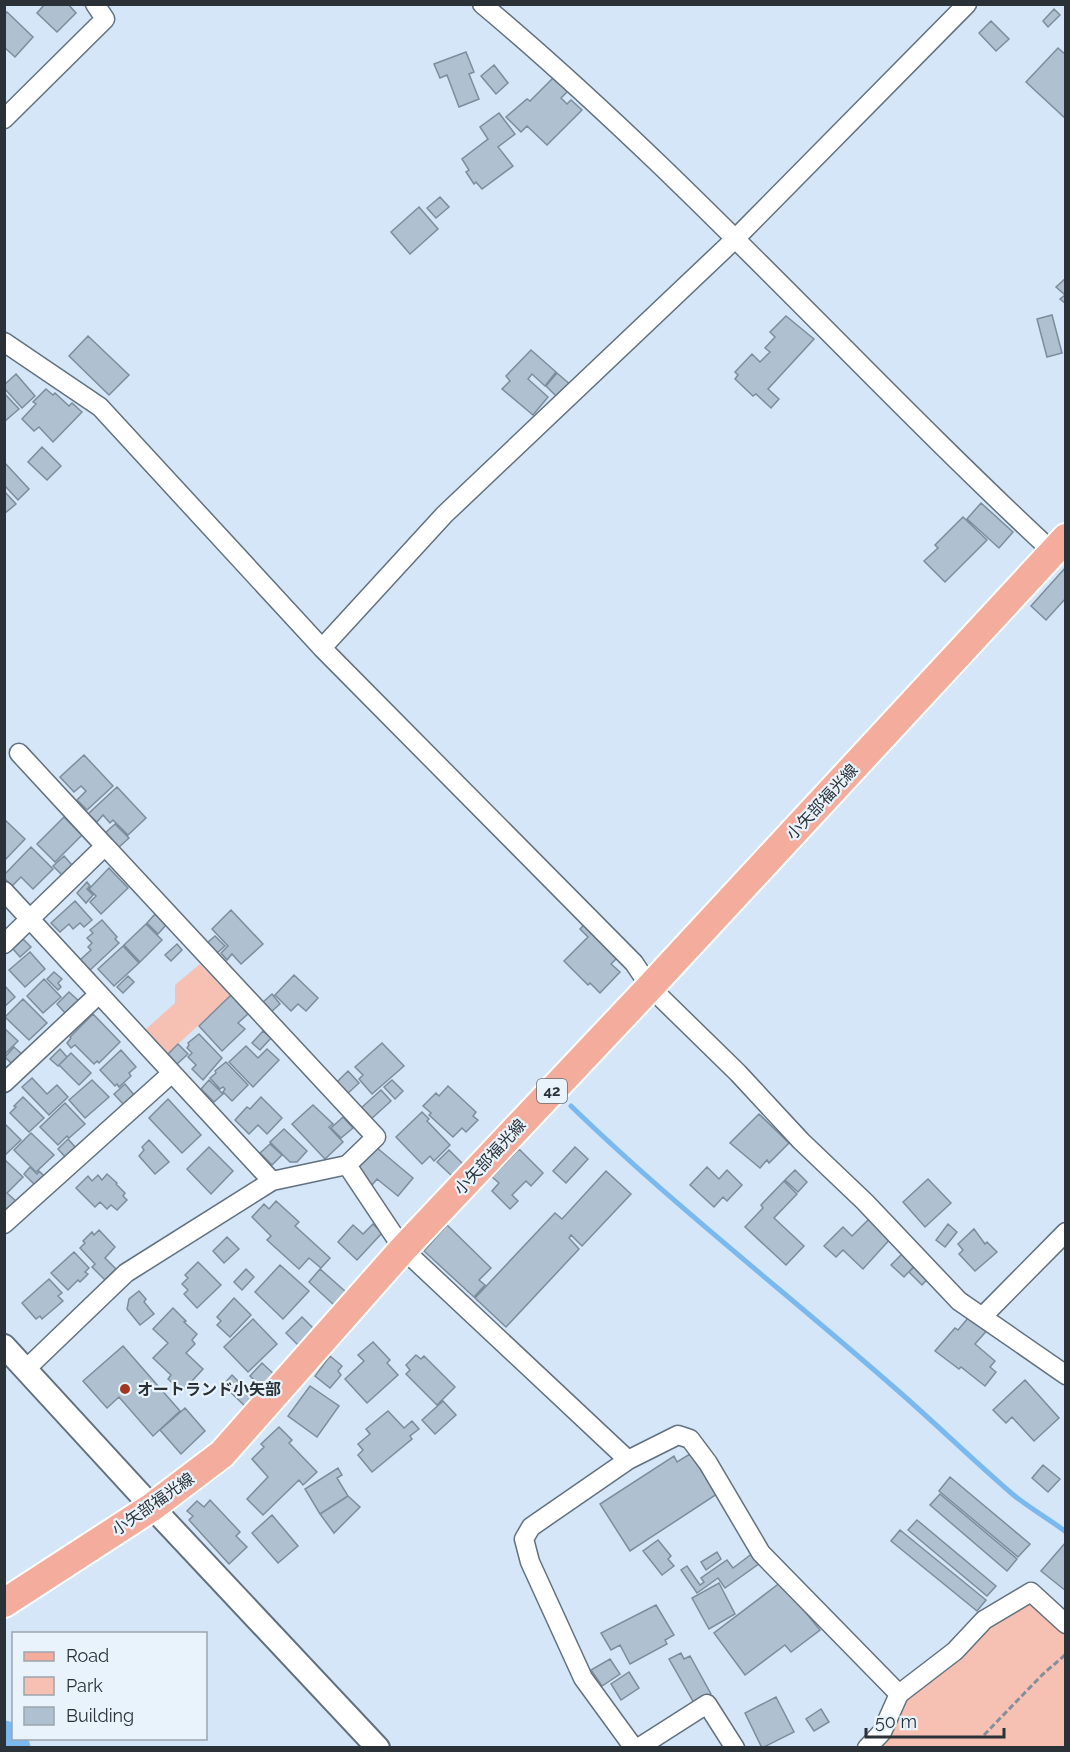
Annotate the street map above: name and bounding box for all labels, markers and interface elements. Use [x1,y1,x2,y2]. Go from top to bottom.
street label: 小矢部福光線 [782,760,862,844]
road number: 42 [537,1079,567,1103]
street label: 小矢部福光線 [450,1115,530,1199]
place label: オートランド小矢部 [137,1380,281,1399]
marker: オートランド小矢部 [118,1382,132,1396]
street label: 小矢部福光線 [108,1469,198,1539]
legend [12,1632,207,1740]
text: Road [66,1645,109,1666]
text: Park [66,1675,103,1696]
scale bar [866,1701,1004,1739]
text: Building [66,1705,134,1726]
text: 50 m [875,1711,917,1732]

